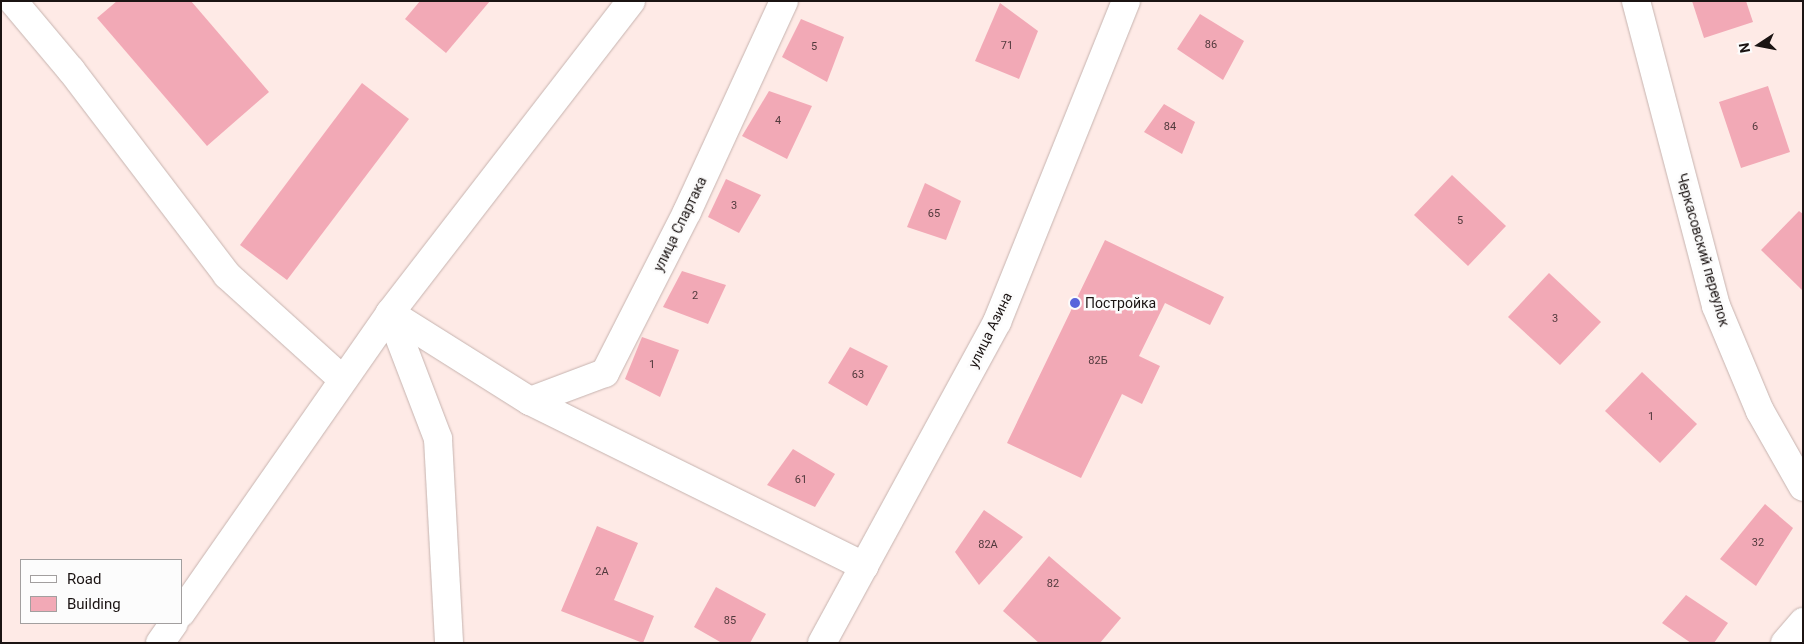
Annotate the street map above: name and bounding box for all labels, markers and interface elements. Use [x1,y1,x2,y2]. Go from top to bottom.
north arrow [1734,20,1784,70]
house number: 86 [1205,38,1217,52]
house number: 71 [1001,39,1013,53]
house number: 5 [811,40,817,54]
text: N [1735,41,1753,54]
house number: 4 [775,114,781,128]
house number: 84 [1164,120,1176,134]
house number: 6 [1752,120,1758,134]
street label: Черкасовский переулок [1673,171,1733,329]
street label: улица Спартака [650,174,710,274]
house number: 3 [731,199,737,213]
house number: 65 [928,207,940,221]
house number: 5 [1457,214,1463,228]
house number: 2 [692,289,698,303]
street label: улица Азина [964,290,1016,370]
place label: Постройка [1085,295,1156,311]
marker: Постройка [1069,297,1081,309]
house number: 3 [1552,312,1558,326]
house number: 82Б [1088,354,1108,368]
house number: 1 [649,358,655,372]
house number: 63 [852,368,864,382]
house number: 1 [1648,410,1654,424]
house number: 61 [795,473,807,487]
house number: 32 [1752,536,1764,550]
house number: 82А [978,538,998,552]
legend [20,559,182,624]
house number: 2А [595,565,609,579]
text: Road [67,570,101,588]
house number: 82 [1047,577,1059,591]
text: Building [67,595,121,613]
house number: 85 [724,614,736,628]

